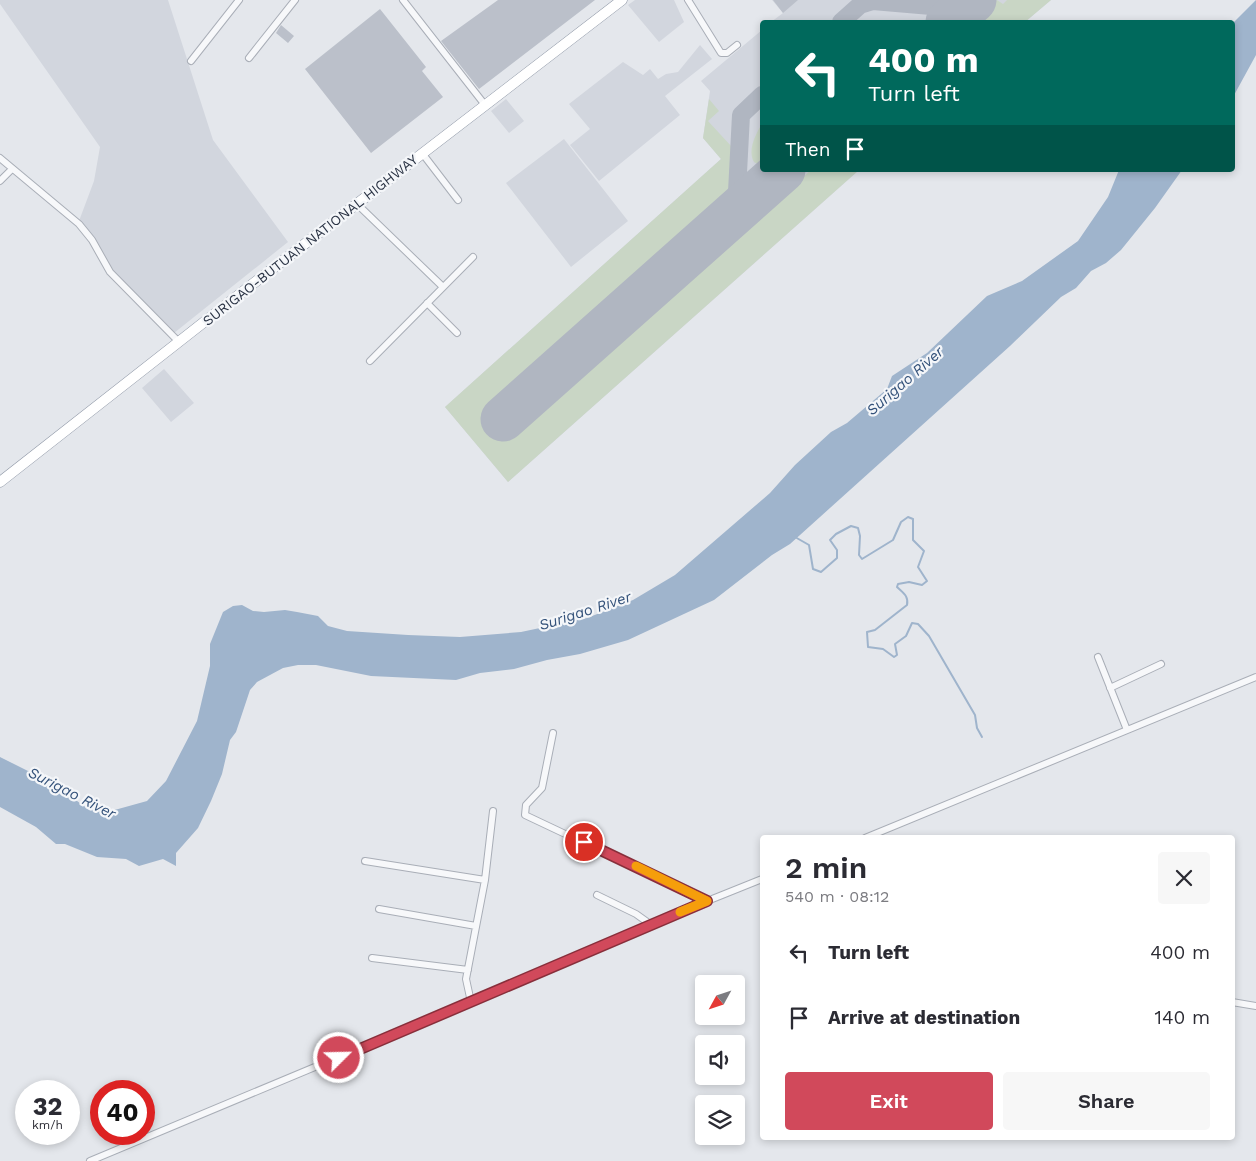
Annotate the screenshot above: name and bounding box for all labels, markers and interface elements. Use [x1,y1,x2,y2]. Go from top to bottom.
text: 400 m [868,39,979,81]
icon: left [785,40,850,105]
text: Turn left [868,81,960,106]
icon: arrive [841,135,869,163]
text: Then [785,138,831,161]
street label: SURIGAO-BUTUAN NATIONAL HIGHWAY [199,151,421,329]
water label: Surigao River [863,342,948,419]
water label: Surigao River [537,587,635,634]
water label: Surigao River [25,763,120,823]
pin [563,821,605,863]
icon: arrive [570,828,598,856]
text: 2 min [785,850,867,885]
button: close [1158,852,1210,904]
text: 540 m · 08:12 [785,887,889,906]
icon: left [785,939,813,967]
text: Turn left [828,941,909,964]
text: 400 m [1150,941,1210,964]
north arrow [695,975,745,1025]
map controls [695,975,745,1145]
icon: arrive [785,1004,813,1032]
text: Arrive at destination [828,1006,1020,1029]
text: 140 m [1155,1006,1210,1029]
position arrow [312,1031,364,1083]
button: sound [695,1035,745,1085]
button: Exit [785,1072,993,1130]
button: Share [1003,1072,1210,1130]
speed limit sign: 40 [90,1080,155,1145]
text: 32 [33,1092,62,1121]
button: layers [695,1095,745,1145]
text: km/h [32,1118,63,1132]

